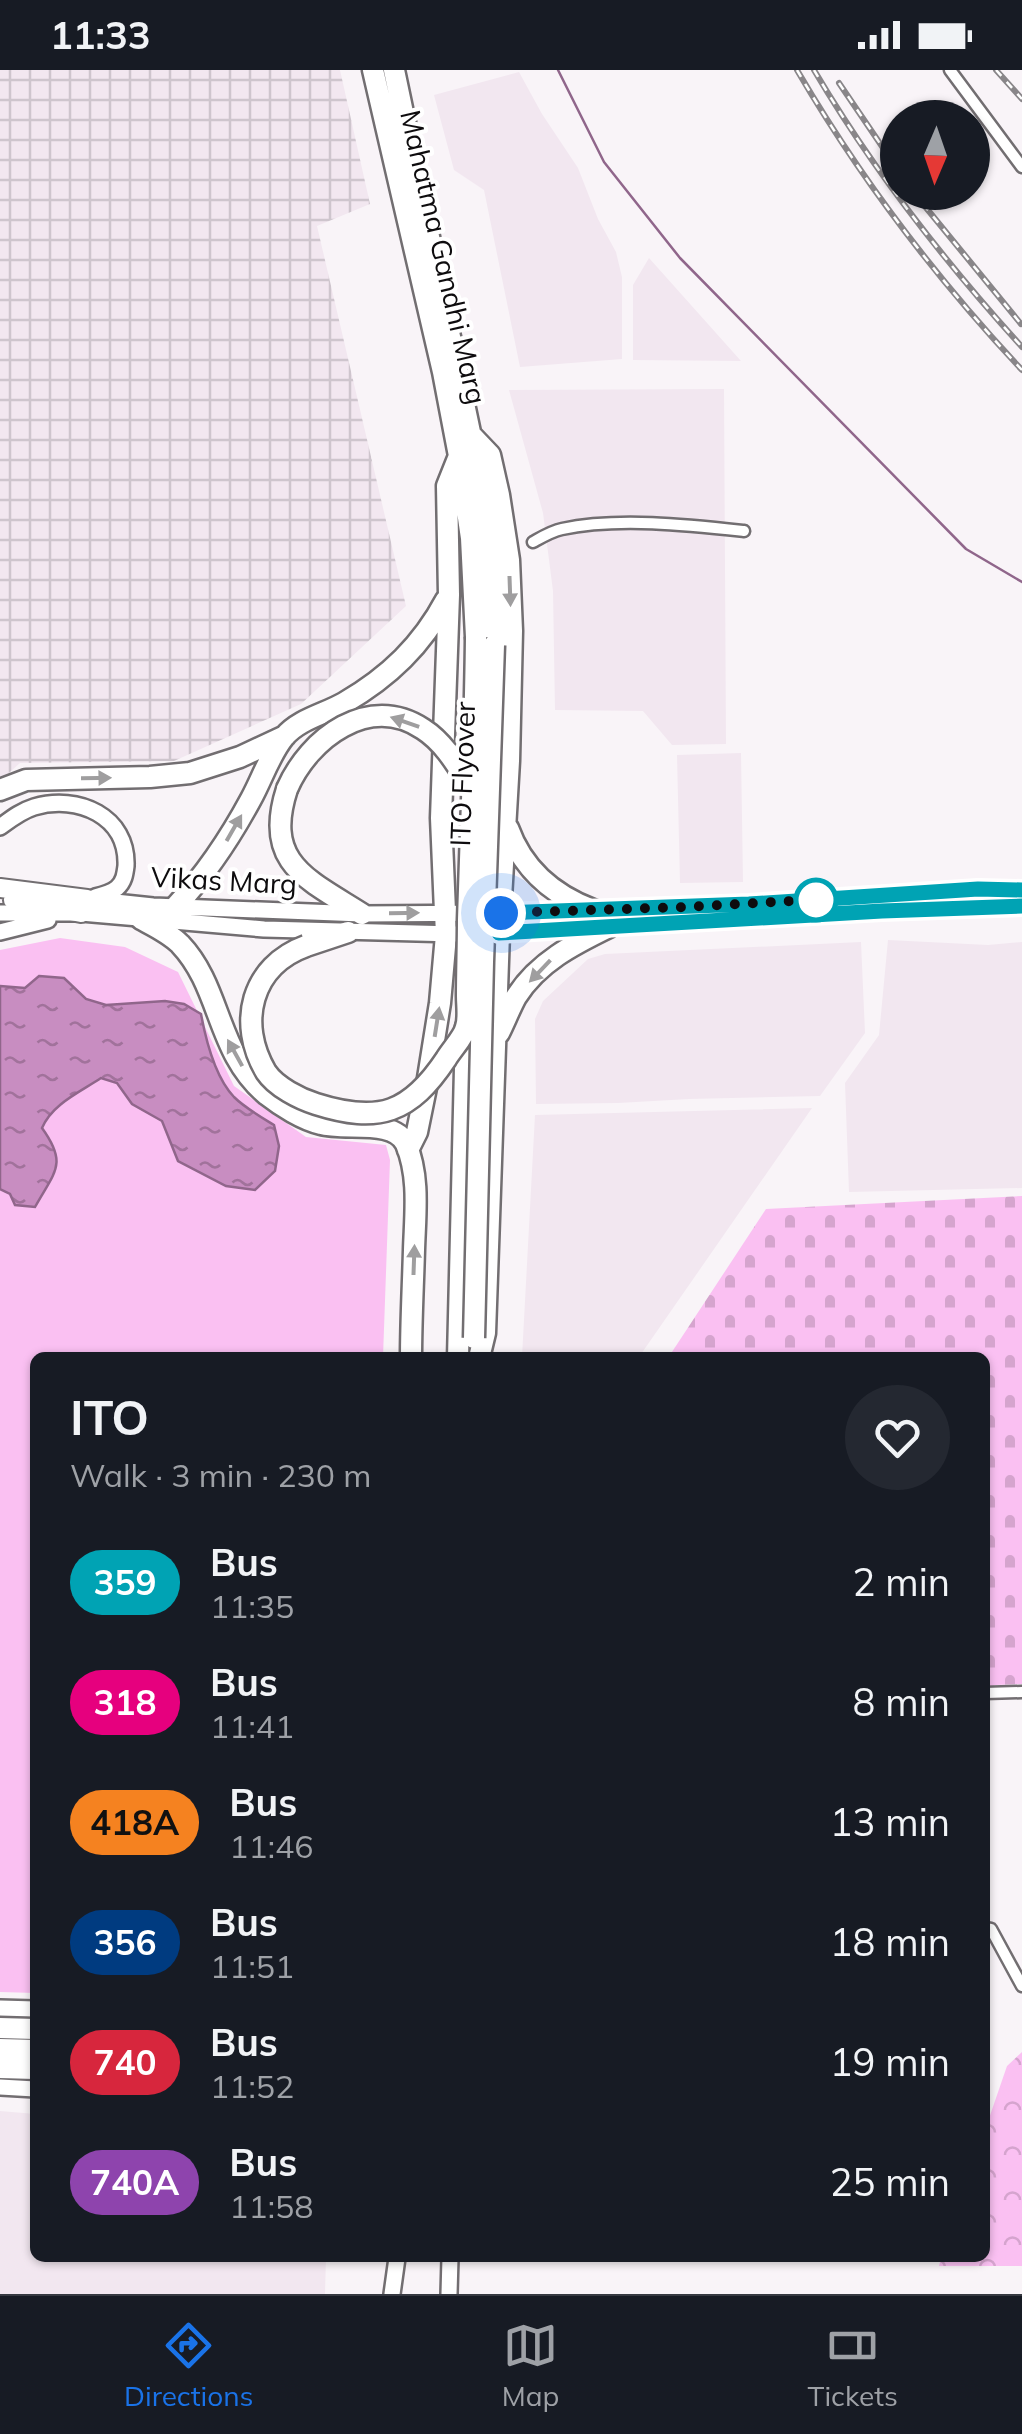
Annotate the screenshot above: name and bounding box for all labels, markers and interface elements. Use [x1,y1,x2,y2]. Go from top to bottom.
text: 11:33 [50,11,151,59]
north arrow [880,100,990,210]
map controls [880,100,990,210]
street label: Mahatma Gandhi Marg [393,106,495,408]
one-way arrow [503,576,519,608]
street label: ITO Flyover [442,700,482,847]
one-way arrow [390,714,420,729]
one-way arrow [80,770,112,786]
one-way arrow [225,814,242,842]
street label: Vikas Marg [150,859,298,901]
unlabelled marker [795,879,837,921]
your location [476,888,526,938]
one-way arrow [388,904,420,920]
one-way arrow [529,959,552,983]
one-way arrow [430,1005,445,1037]
one-way arrow [226,1039,244,1067]
one-way arrow [406,1244,422,1276]
button: heart [845,1385,950,1490]
text: ITO [70,1387,149,1447]
text: Walk · 3 min · 230 m [70,1455,371,1495]
text: Bus [210,1538,278,1586]
text: 2 min [853,1558,950,1606]
text: 359 [93,1560,157,1604]
text: 11:35 [210,1586,294,1626]
text: Bus [210,1658,278,1706]
text: 8 min [853,1678,950,1726]
text: 318 [93,1680,157,1724]
text: 11:41 [210,1706,294,1746]
text: Bus [229,1778,297,1826]
text: 13 min [830,1798,950,1846]
text: 418A [90,1800,179,1844]
text: 11:46 [229,1826,313,1866]
text: Bus [210,1898,278,1946]
text: 18 min [830,1918,950,1966]
text: 356 [93,1920,157,1964]
text: 11:51 [210,1946,294,1986]
text: Bus [210,2018,278,2066]
text: 19 min [830,2038,950,2086]
text: 740 [93,2040,157,2084]
text: 11:52 [210,2066,294,2106]
text: Bus [229,2138,297,2186]
text: 25 min [830,2158,950,2206]
text: 740A [90,2160,179,2204]
text: 11:58 [229,2186,313,2226]
tab: Directions [124,2318,254,2413]
tab: Map [502,2318,559,2413]
tab: Tickets [807,2318,898,2413]

